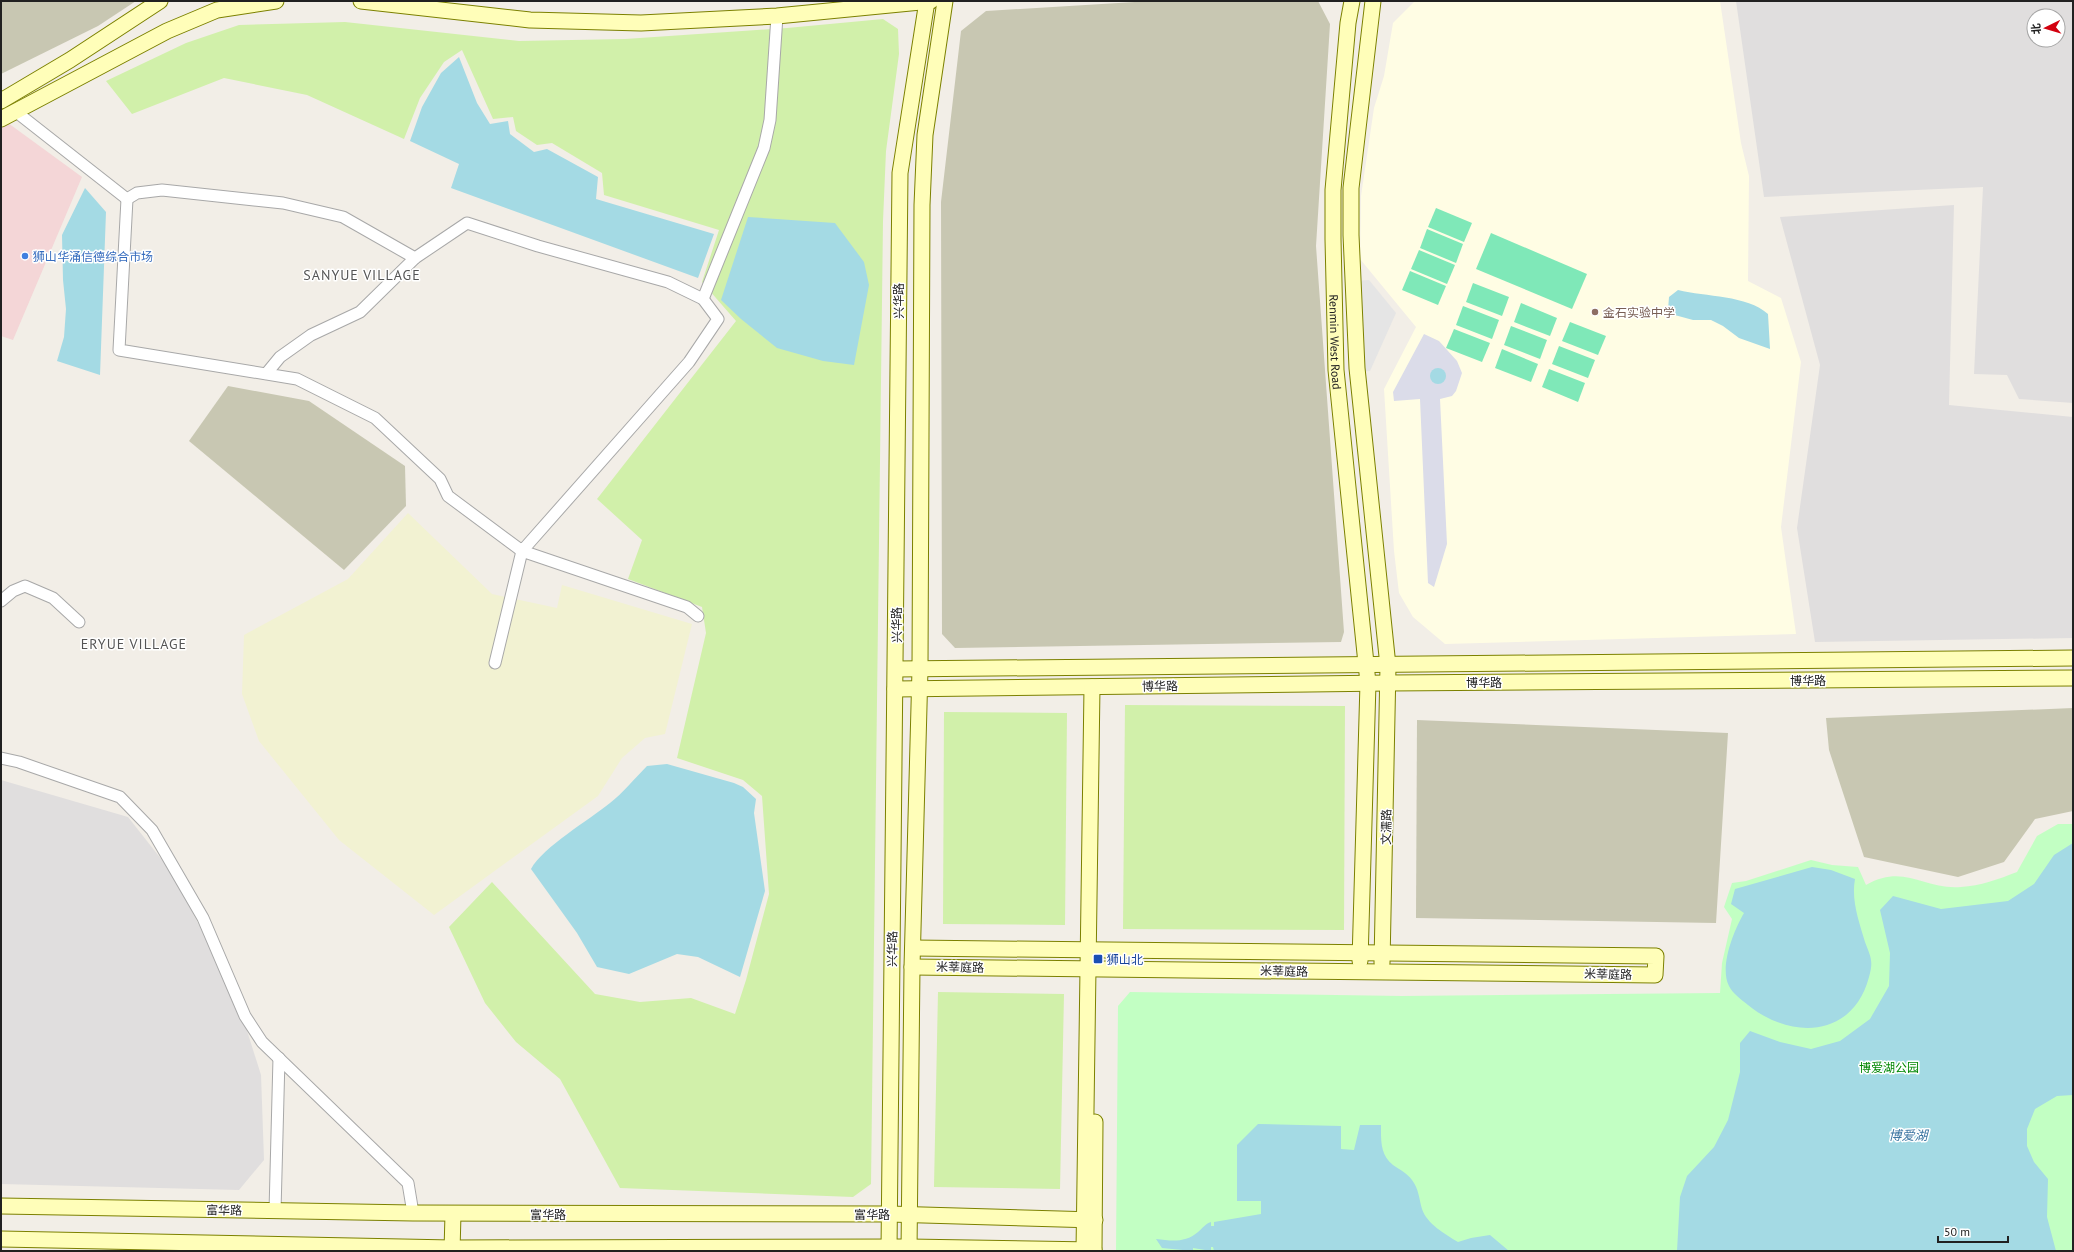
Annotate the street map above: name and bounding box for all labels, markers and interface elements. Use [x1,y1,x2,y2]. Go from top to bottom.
north arrow [2026,8,2066,48]
text: 北 [2029,23,2043,35]
place label: 狮山华涌信德综合市场 [33,249,153,264]
marker: 狮山华涌信德综合市场 [20,251,30,261]
district label: SANYUE VILLAGE [303,266,421,284]
street label: 兴华路 [891,283,906,319]
street label: Renmin West Road [1327,294,1345,390]
place label: 金石实验中学 [1603,305,1675,320]
marker: 金石实验中学 [1590,307,1600,317]
street label: 兴华路 [889,607,904,643]
district label: ERYUE VILLAGE [81,635,187,653]
street label: 博华路 [1790,673,1826,688]
street label: 博华路 [1466,675,1502,690]
street label: 博华路 [1142,678,1178,694]
street label: 文濡路 [1378,809,1394,845]
street label: 兴华路 [884,931,900,967]
place label: 狮山北 [1107,952,1143,967]
marker: 狮山北 [1092,953,1104,965]
street label: 米莘庭路 [936,959,984,975]
street label: 米莘庭路 [1260,963,1308,979]
street label: 米莘庭路 [1584,966,1632,982]
park label: 博爱湖公园 [1859,1060,1919,1075]
water label: 博爱湖 [1888,1127,1929,1144]
street label: 富华路 [206,1202,242,1218]
street label: 富华路 [530,1207,566,1222]
street label: 富华路 [854,1207,890,1222]
scale bar [1938,1218,2008,1244]
text: 50 m [1944,1224,1970,1239]

